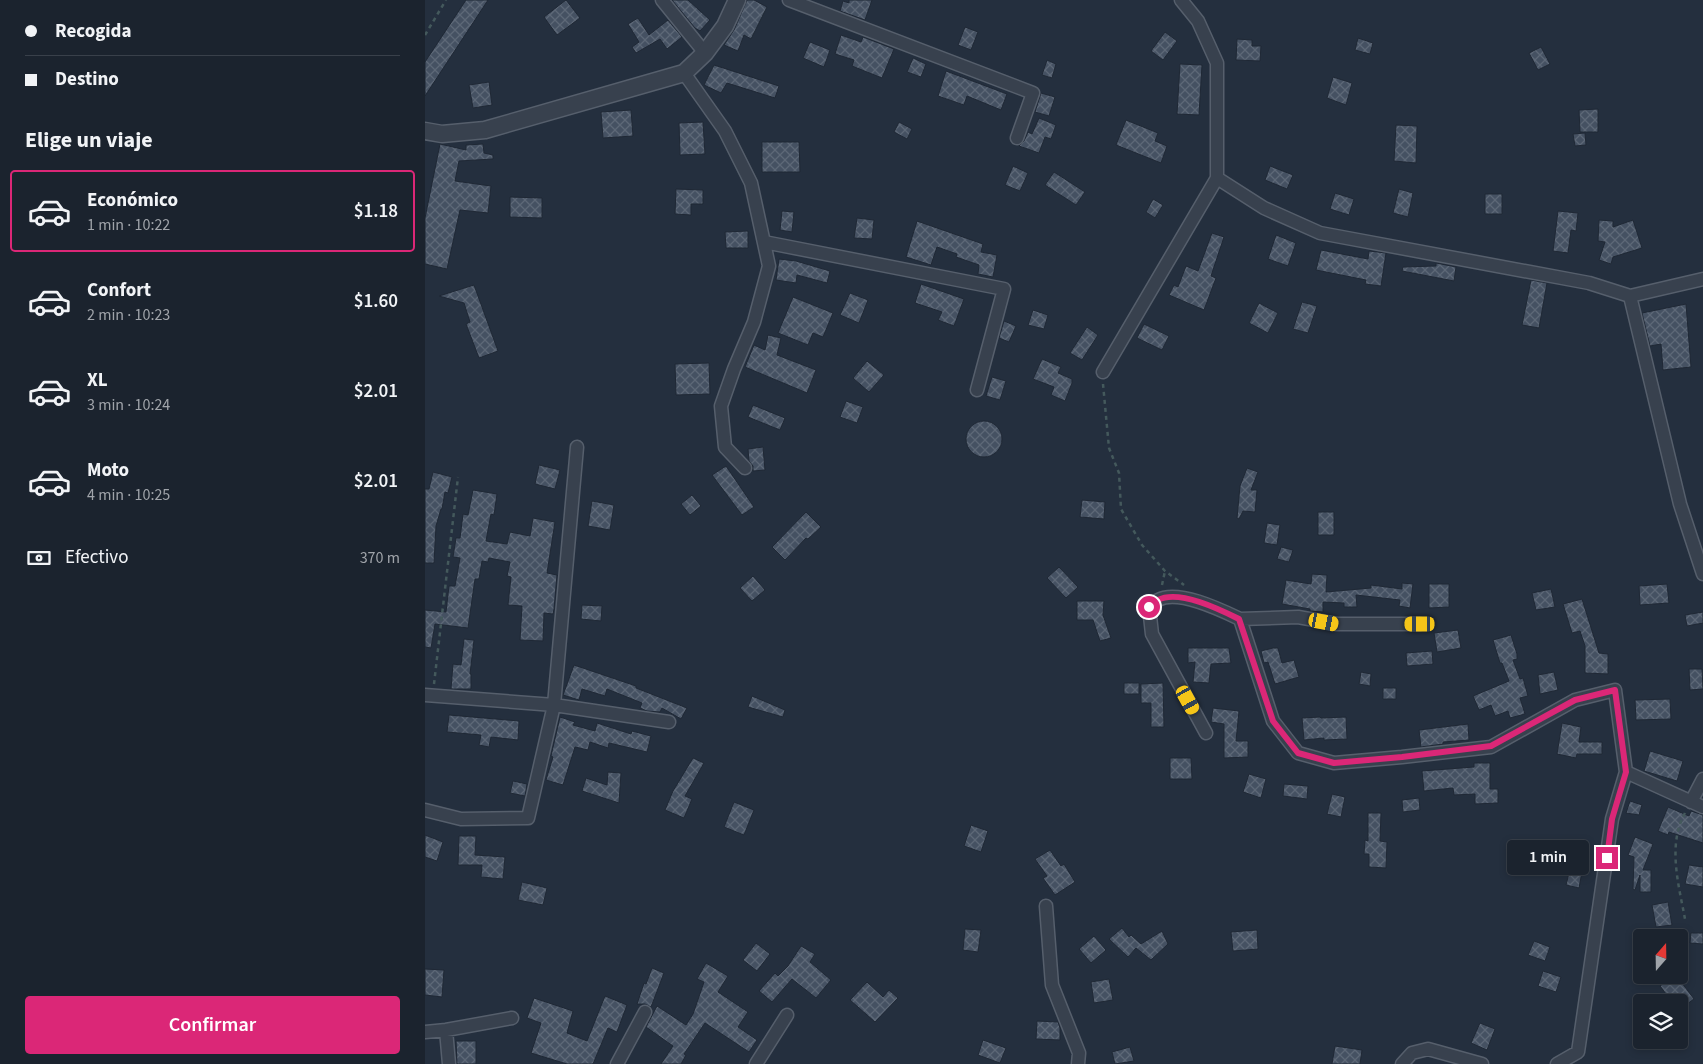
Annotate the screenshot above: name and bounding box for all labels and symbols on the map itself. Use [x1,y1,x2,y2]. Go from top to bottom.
route start [1138,596,1160,618]
car [1307,612,1340,632]
car [1405,617,1435,632]
car [1174,683,1201,717]
callout: 1 min [1507,840,1589,876]
route end [1596,847,1618,869]
north arrow [1633,929,1687,984]

